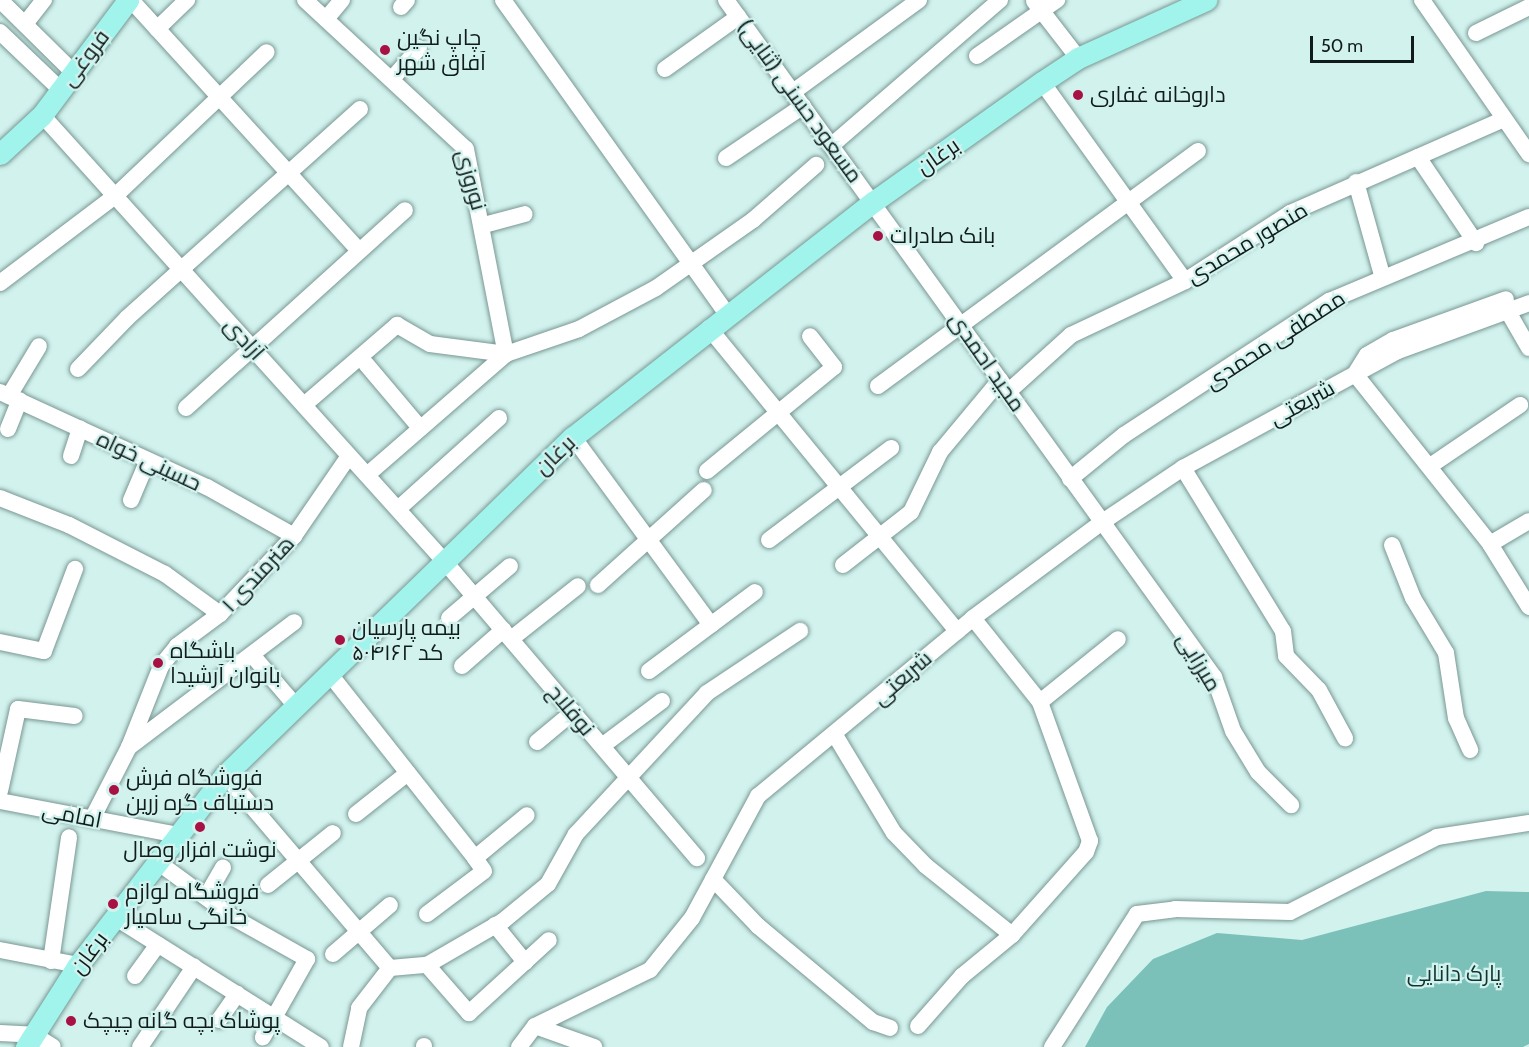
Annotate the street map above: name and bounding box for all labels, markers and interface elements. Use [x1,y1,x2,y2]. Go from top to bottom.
street label: مسعود حسنی (ثنایی) [732,14,868,188]
street label: فروغی [55,24,115,92]
place label: چاپ نگین آفاق شهر [397,24,486,76]
scale bar [1313,24,1416,62]
text: 50 m [1321,35,1363,57]
marker: چاپ نگین آفاق شهر [378,43,392,57]
place label: داروخانه غفاری [1090,82,1226,108]
marker: داروخانه غفاری [1071,88,1085,102]
street label: برغان [911,132,965,180]
street label: نوروزی [450,147,492,213]
street label: منصور محمدی [1182,197,1312,289]
place label: بانک صادرات [890,223,995,249]
marker: بانک صادرات [871,229,885,243]
street label: مصطفی محمدی [1200,285,1350,395]
street label: مجید احمدی [943,307,1031,417]
street label: آزادی [218,312,270,366]
street label: شریعتی [1265,374,1339,432]
street label: حسینی خواه [93,425,205,497]
street label: برغان [529,429,581,481]
street label: هنرمندی ۱ [216,530,300,618]
place label: بیمه پارسیان کد ۵۰۴۱۶۲ [352,614,461,666]
street label: میرزایی [1171,628,1227,696]
marker: بیمه پارسیان کد ۵۰۴۱۶۲ [333,633,347,647]
place label: باشگاه بانوان آرشیدا [170,637,281,688]
street label: شریعتی [867,645,937,711]
marker: باشگاه بانوان آرشیدا [151,656,165,670]
street label: نوفلاح [542,679,600,741]
place label: فروشگاه فرش دستباف گره زرین [126,764,274,816]
marker: فروشگاه فرش دستباف گره زرین [107,783,121,797]
street label: امامی [40,796,104,834]
marker: نوشت افزار وصال [193,820,207,834]
place label: نوشت افزار وصال [123,837,277,863]
place label: فروشگاه لوازم خانگی سامیار [125,878,259,930]
marker: فروشگاه لوازم خانگی سامیار [106,897,120,911]
street label: برغان [64,926,114,980]
park label: پارک دانایی [1407,961,1501,987]
place label: پوشاک بچه گانه چیچک [83,1008,280,1034]
marker: پوشاک بچه گانه چیچک [64,1014,78,1028]

